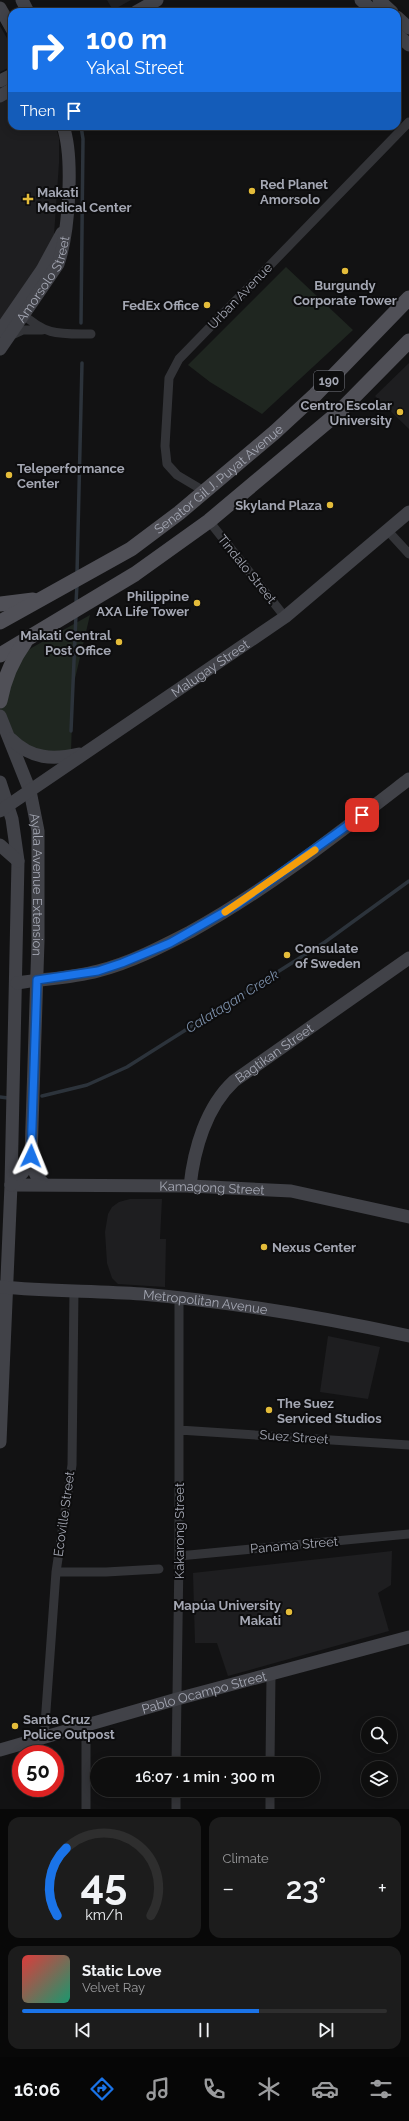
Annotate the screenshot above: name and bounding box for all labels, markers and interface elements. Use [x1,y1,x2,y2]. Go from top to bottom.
text: 100 m [86,23,167,56]
icon: right [20,24,72,76]
text: Yakal Street [86,57,184,78]
icon: arrive [63,100,85,122]
text: Then [20,102,55,120]
place label: Red Planet Amorsolo [260,177,328,207]
place label: Makati Medical Center [37,185,132,215]
marker: Red Planet Amorsolo [247,186,257,196]
marker: Makati Medical Center [22,193,34,205]
street label: Amorsolo Street [13,234,72,325]
street label: Urban Avenue [205,260,275,332]
marker: Burgundy Corporate Tower [340,266,350,276]
place label: Burgundy Corporate Tower [293,278,397,308]
place label: FedEx Office [122,298,199,313]
marker: FedEx Office [202,300,212,310]
road number: 190 [314,371,344,391]
place label: Centro Escolar University [301,398,392,428]
marker: Centro Escolar University [395,407,405,417]
street label: Senator Gil J. Puyat Avenue [151,421,286,537]
place label: Teleperformance Center [17,461,125,491]
marker: Teleperformance Center [4,470,14,480]
place label: Skyland Plaza [235,498,323,513]
marker: Skyland Plaza [325,500,335,510]
street label: Tindalo Street [215,532,280,607]
place label: Philippine AXA Life Tower [96,589,189,619]
marker: Philippine AXA Life Tower [192,598,202,608]
place label: Makati Central Post Office [20,628,112,658]
street label: Malugay Street [168,636,252,700]
marker: Makati Central Post Office [114,637,124,647]
pin [345,798,379,832]
icon: arrive [351,804,373,826]
street label: Ayala Avenue Extension [27,812,46,956]
place label: Consulate of Sweden [295,941,361,971]
marker: Consulate of Sweden [282,950,292,960]
water label: Calatagan Creek [183,966,282,1036]
street label: Bagtikan Street [232,1020,316,1086]
position arrow [10,1135,52,1177]
street label: Kamagong Street [159,1178,266,1197]
place label: Nexus Center [272,1240,356,1255]
marker: Nexus Center [259,1242,269,1252]
street label: Metropolitan Avenue [143,1287,269,1317]
place label: The Suez Serviced Studios [277,1396,382,1426]
marker: The Suez Serviced Studios [264,1405,274,1415]
street label: Suez Street [259,1427,330,1447]
street label: Ecoville Street [51,1470,78,1558]
street label: Kakarong Street [172,1482,187,1579]
street label: Panama Street [249,1534,339,1556]
place label: Mapúa University Makati [173,1598,281,1628]
marker: Mapúa University Makati [284,1607,294,1617]
street label: Pablo Ocampo Street [140,1668,269,1716]
place label: Santa Cruz Police Outpost [23,1712,115,1742]
map controls [361,1717,397,1797]
button: search [361,1717,397,1753]
marker: Santa Cruz Police Outpost [10,1721,20,1731]
speed limit sign: 50 [12,1745,64,1797]
button: layers [361,1761,397,1797]
text: 16:07 · 1 min · 300 m [135,1768,275,1786]
text: Climate [223,1851,269,1866]
text: 45 [81,1859,128,1908]
text: 23° [286,1871,326,1906]
text: − [223,1875,234,1901]
text: + [378,1875,387,1901]
text: km/h [85,1906,123,1922]
text: Static Love [82,1962,161,1980]
text: Velvet Ray [82,1980,145,1995]
icon: previous [72,2019,94,2041]
icon: pause [193,2019,215,2041]
icon: next [315,2019,337,2041]
icon: directions [88,2075,116,2103]
icon: music [144,2075,172,2103]
icon: phone [200,2075,228,2103]
icon: climate [255,2075,283,2103]
icon: car [311,2075,339,2103]
icon: filters [367,2075,395,2103]
text: 16:06 [14,2079,60,2100]

